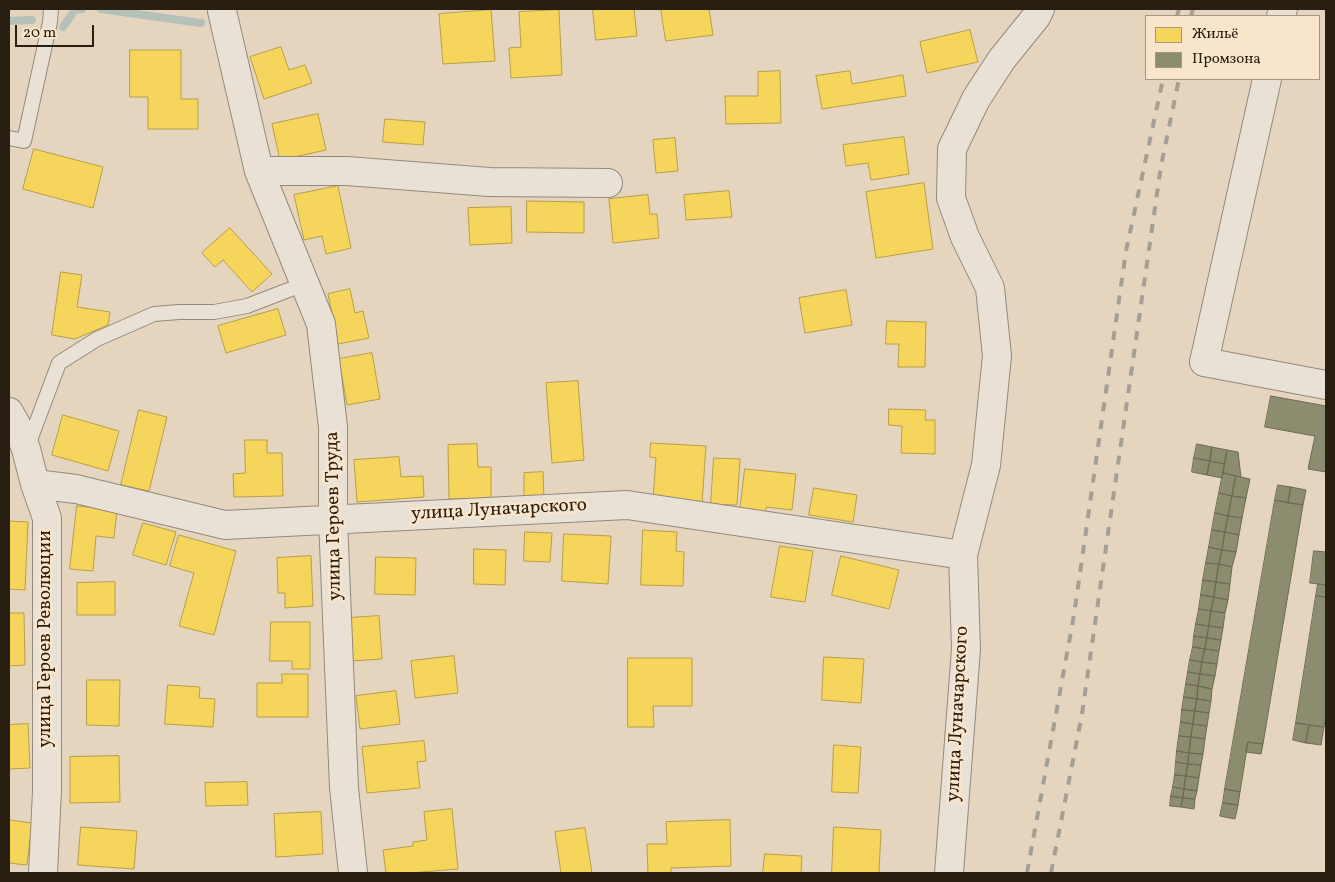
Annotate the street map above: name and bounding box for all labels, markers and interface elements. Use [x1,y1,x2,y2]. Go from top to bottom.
scale bar [18,15,96,47]
legend [1145,15,1320,80]
text: 20 m [23,23,56,44]
text: Жильё [1192,24,1238,45]
text: Промзона [1192,49,1261,70]
street label: улица Героев Труда [322,431,348,601]
street label: улица Луначарского [410,495,588,527]
street label: улица Героев Революции [36,530,58,748]
street label: улица Луначарского [943,625,975,803]

